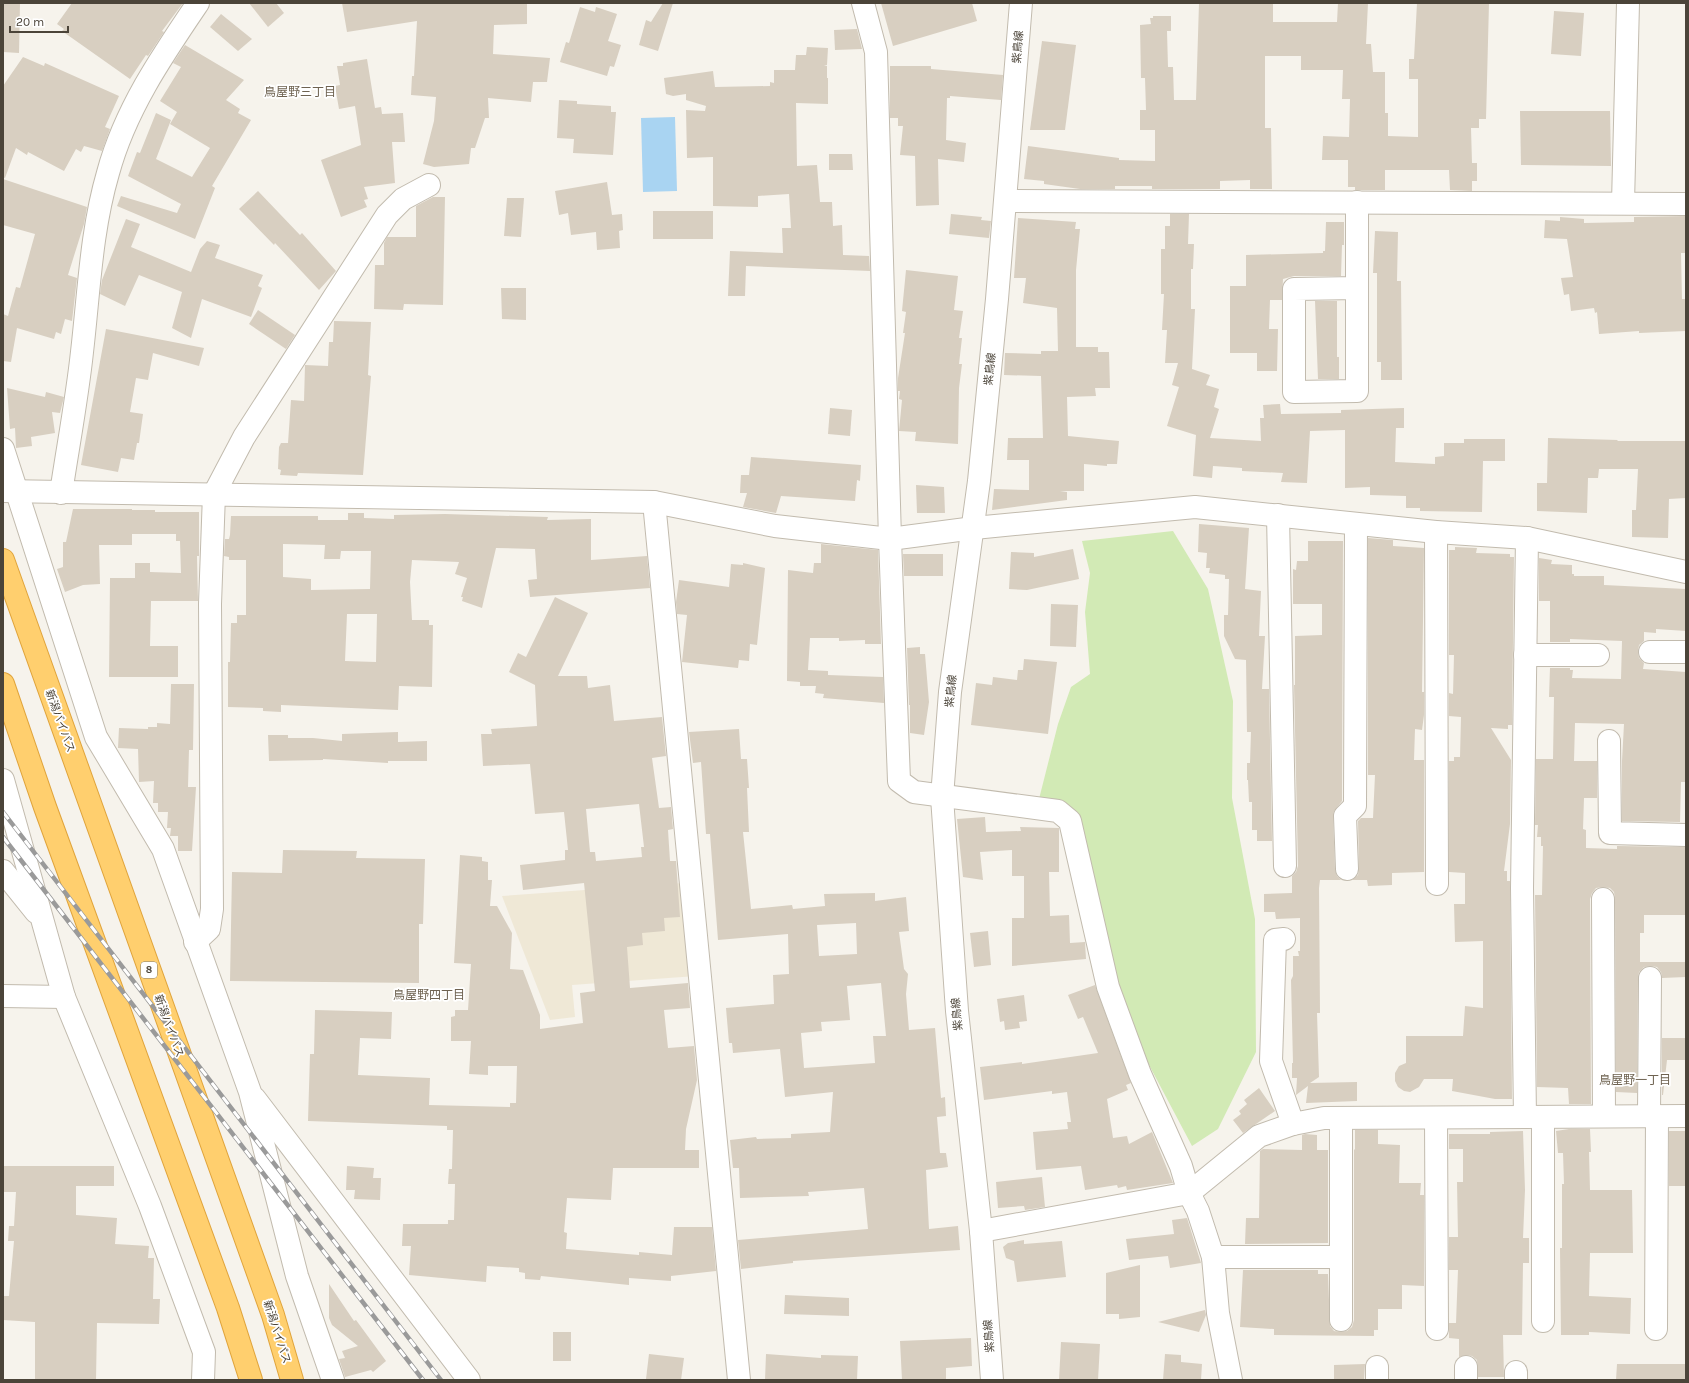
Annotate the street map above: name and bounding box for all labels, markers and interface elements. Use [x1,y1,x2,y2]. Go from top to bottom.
scale bar [10,8,68,34]
text: 20 m [16,15,44,29]
street label: 紫鳥線 [1010,30,1026,64]
district label: 鳥屋野三丁目 [264,85,336,99]
street label: 紫鳥線 [982,352,998,386]
street label: 紫鳥線 [943,674,959,708]
street label: 新潟バイパス [43,688,77,754]
road number: 8 [141,962,157,978]
district label: 鳥屋野四丁目 [393,988,465,1002]
street label: 新潟バイパス [152,993,186,1059]
street label: 紫鳥線 [949,997,965,1031]
district label: 鳥屋野一丁目 [1599,1073,1671,1087]
street label: 新潟バイパス [261,1299,293,1365]
street label: 紫鳥線 [981,1319,997,1353]

